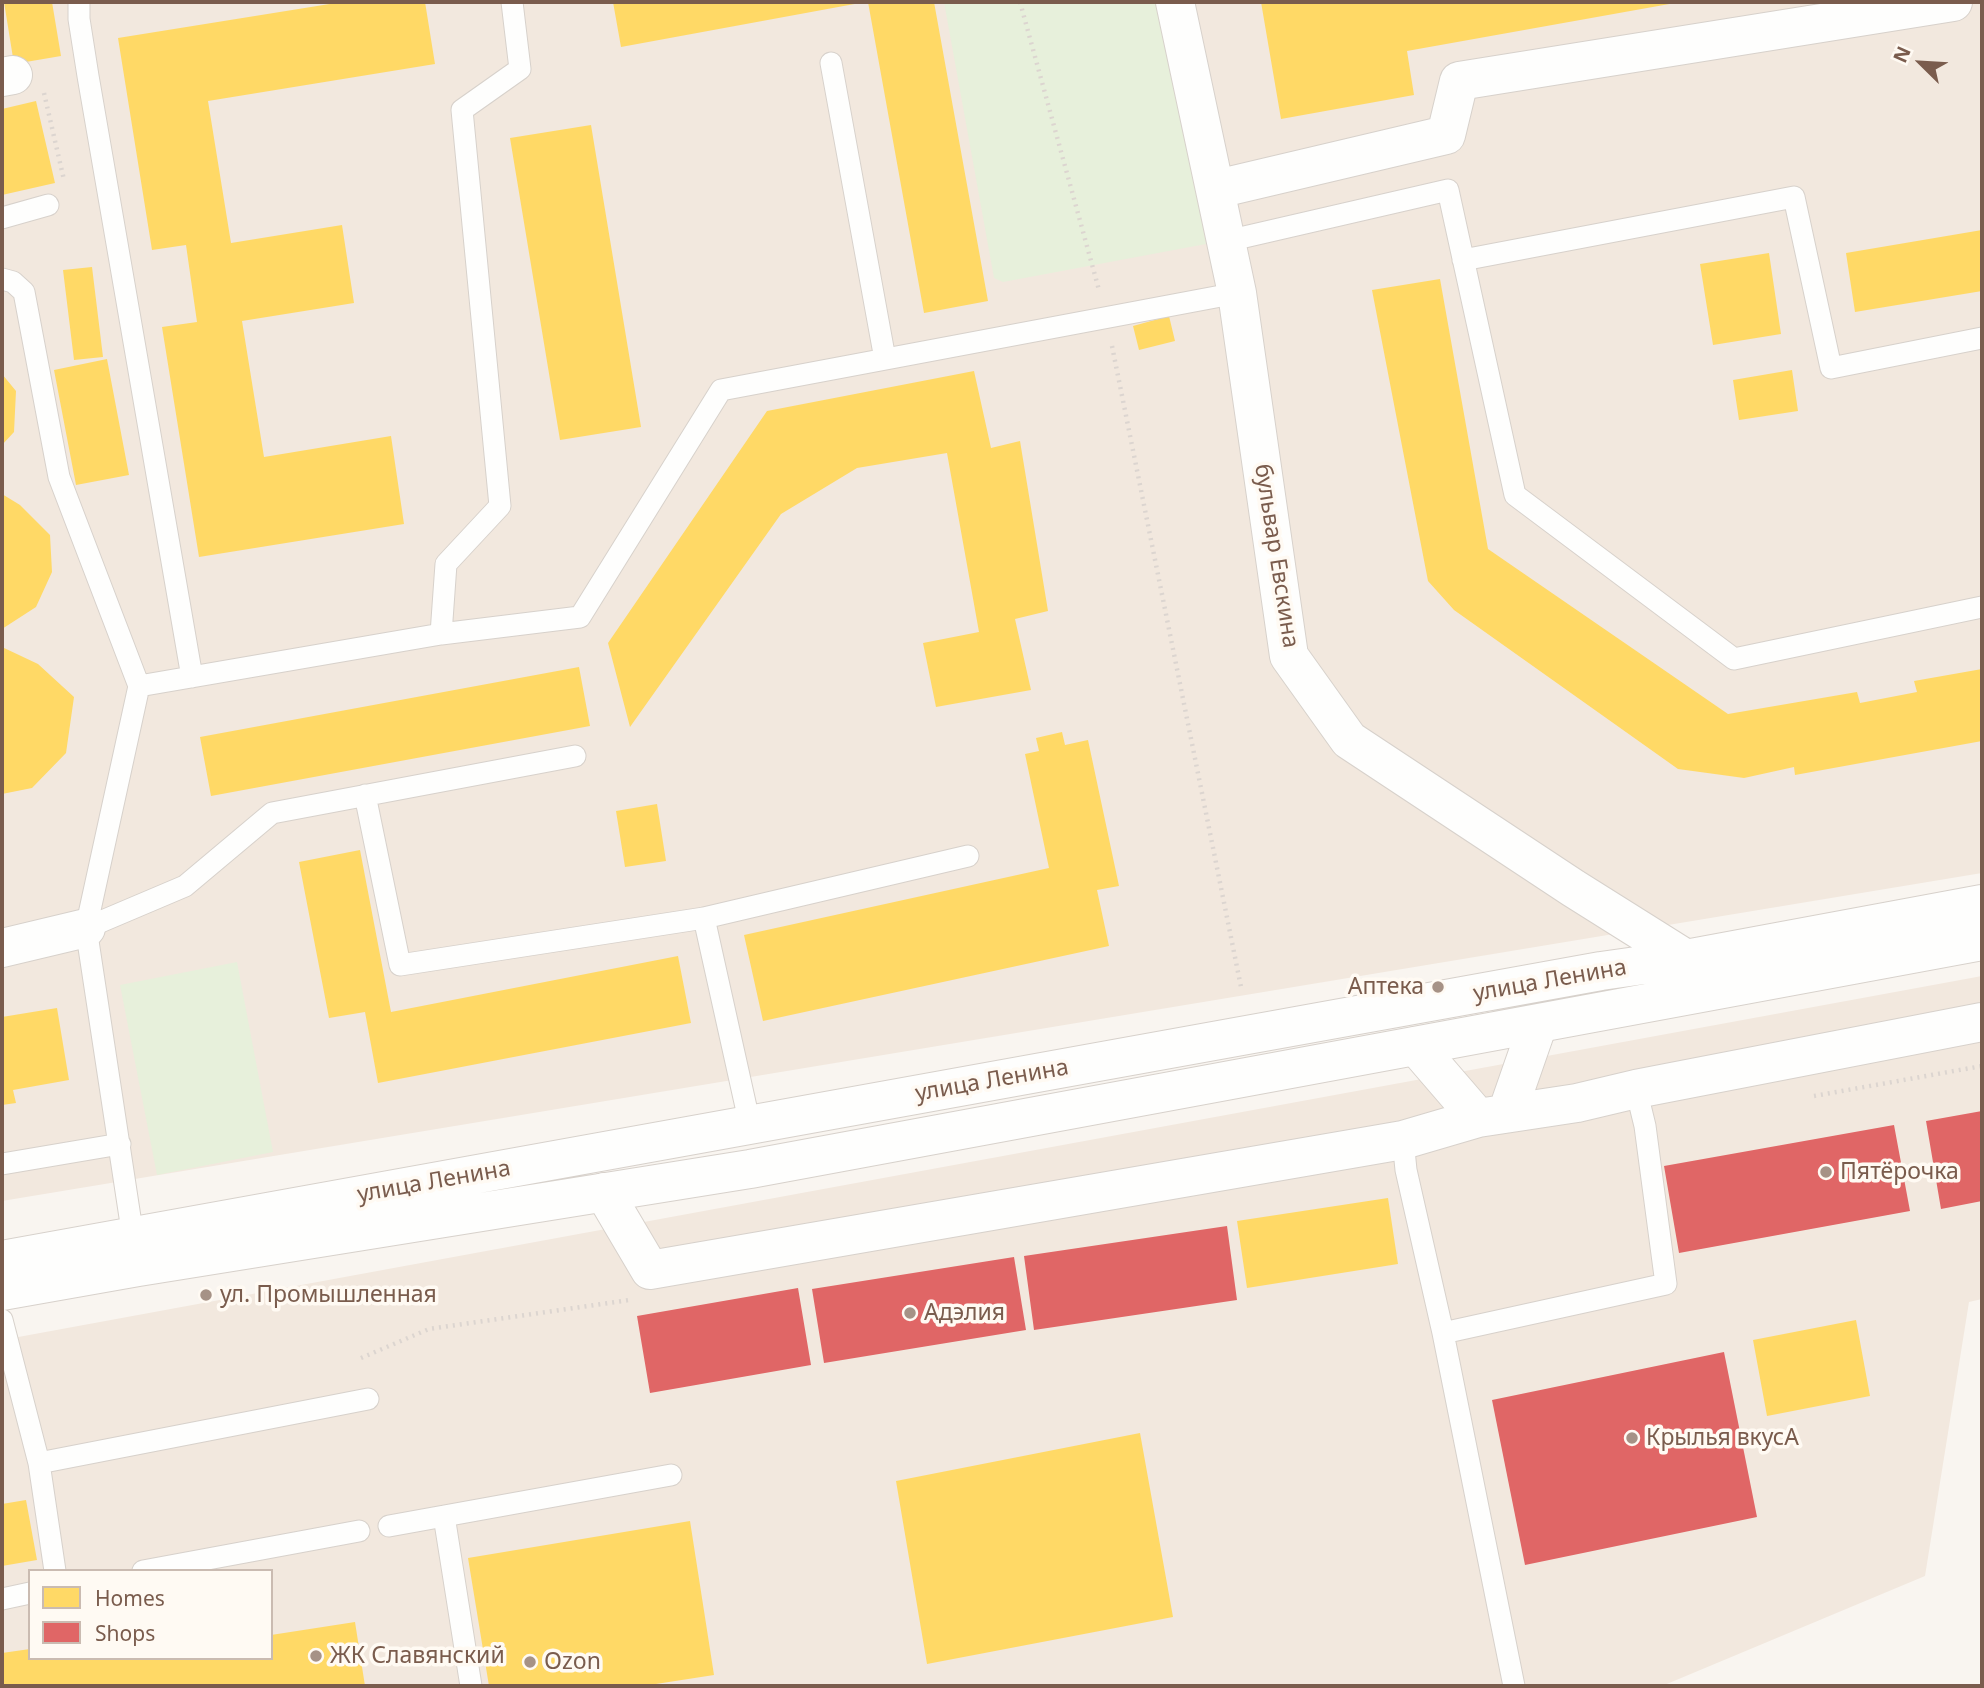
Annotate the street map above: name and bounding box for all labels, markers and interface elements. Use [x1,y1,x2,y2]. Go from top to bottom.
north arrow [1886,28,1956,98]
text: N [1887,42,1917,67]
street label: бульвар Евскина [1248,462,1304,650]
street label: улица Ленина [1471,954,1629,1008]
place label: Аптека [1348,973,1424,1001]
marker: Аптека [1430,979,1446,995]
street label: улица Ленина [913,1054,1071,1108]
street label: улица Ленина [355,1155,513,1209]
place label: Пятёрочка [1840,1158,1959,1186]
marker: Пятёрочка [1818,1164,1834,1180]
place label: ул. Промышленная [220,1281,437,1309]
marker: ул. Промышленная [198,1287,214,1303]
place label: Адэлия [924,1299,1005,1327]
marker: Адэлия [902,1305,918,1321]
place label: Крылья вкусА [1646,1424,1799,1452]
marker: Крылья вкусА [1624,1430,1640,1446]
legend [28,1569,273,1660]
text: Homes [95,1584,165,1612]
text: Shops [95,1619,155,1647]
place label: ЖК Славянский [330,1642,505,1670]
marker: ЖК Славянский [308,1648,324,1664]
place label: Ozon [544,1648,601,1676]
marker: Ozon [522,1654,538,1670]

